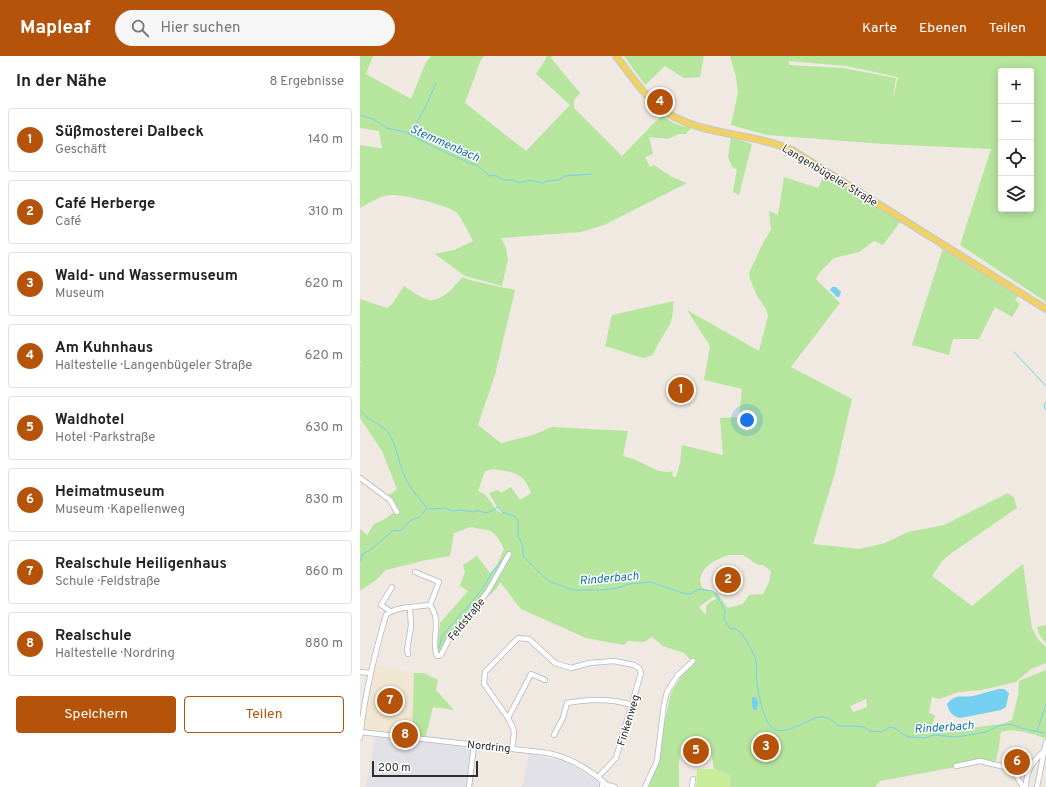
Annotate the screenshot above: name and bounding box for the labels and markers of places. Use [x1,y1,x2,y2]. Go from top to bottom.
pin: 4 [647,87,673,117]
pin: 1 [668,375,694,405]
pin: 2 [715,565,741,595]
pin: 7 [377,686,403,716]
pin: 8 [392,720,418,750]
pin: 3 [753,732,779,762]
pin: 5 [683,736,709,766]
pin: 6 [1004,747,1030,777]

